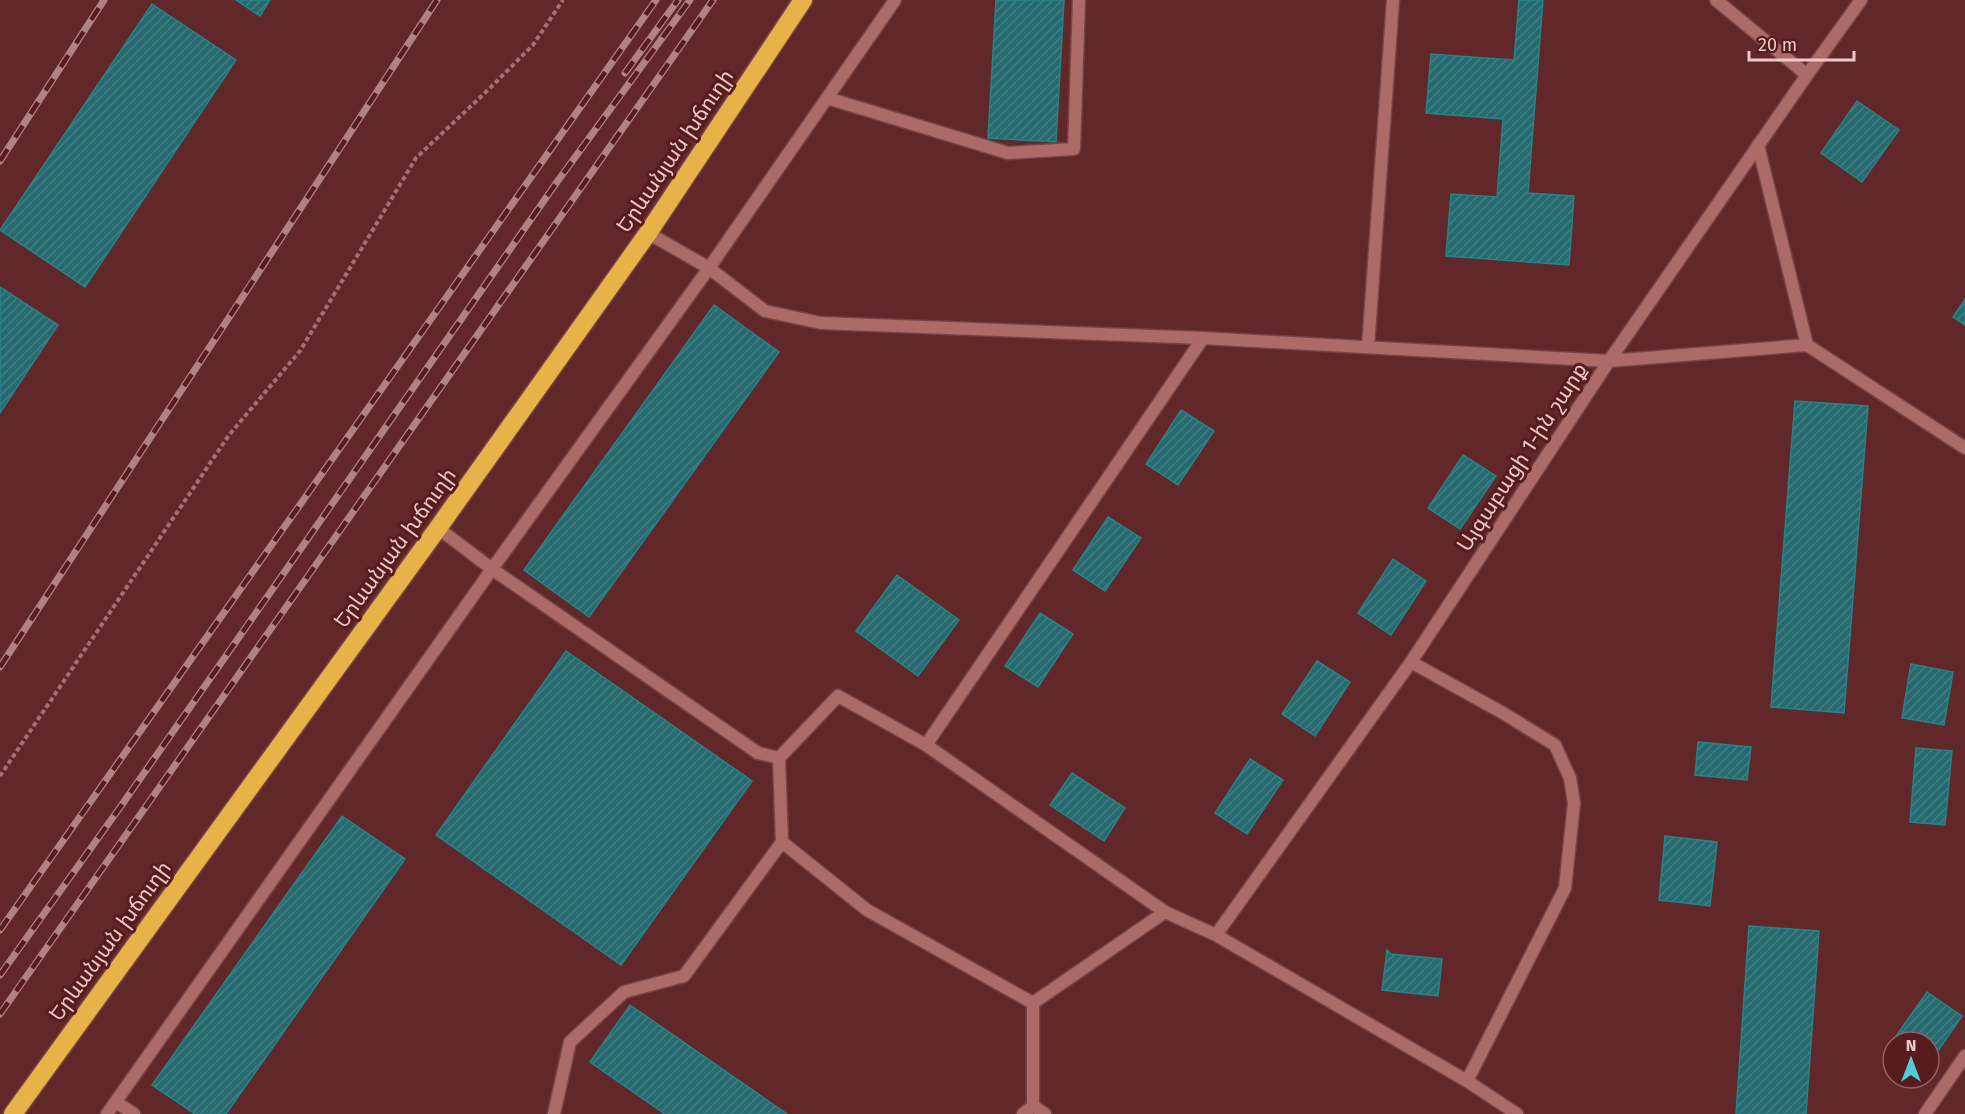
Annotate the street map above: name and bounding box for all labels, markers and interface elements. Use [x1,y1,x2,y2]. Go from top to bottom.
scale bar [1749,24,1854,62]
text: 20 m [1758,34,1797,56]
street label: Երևանյան խճուղի [611,64,739,238]
street label: Այգաբացի 1-ին շարք [1451,358,1593,556]
street label: Երևանյան խճուղի [328,463,462,633]
street label: Երևանյան խճուղի [43,856,177,1026]
north arrow [1881,1030,1941,1090]
text: N [1906,1036,1916,1055]

